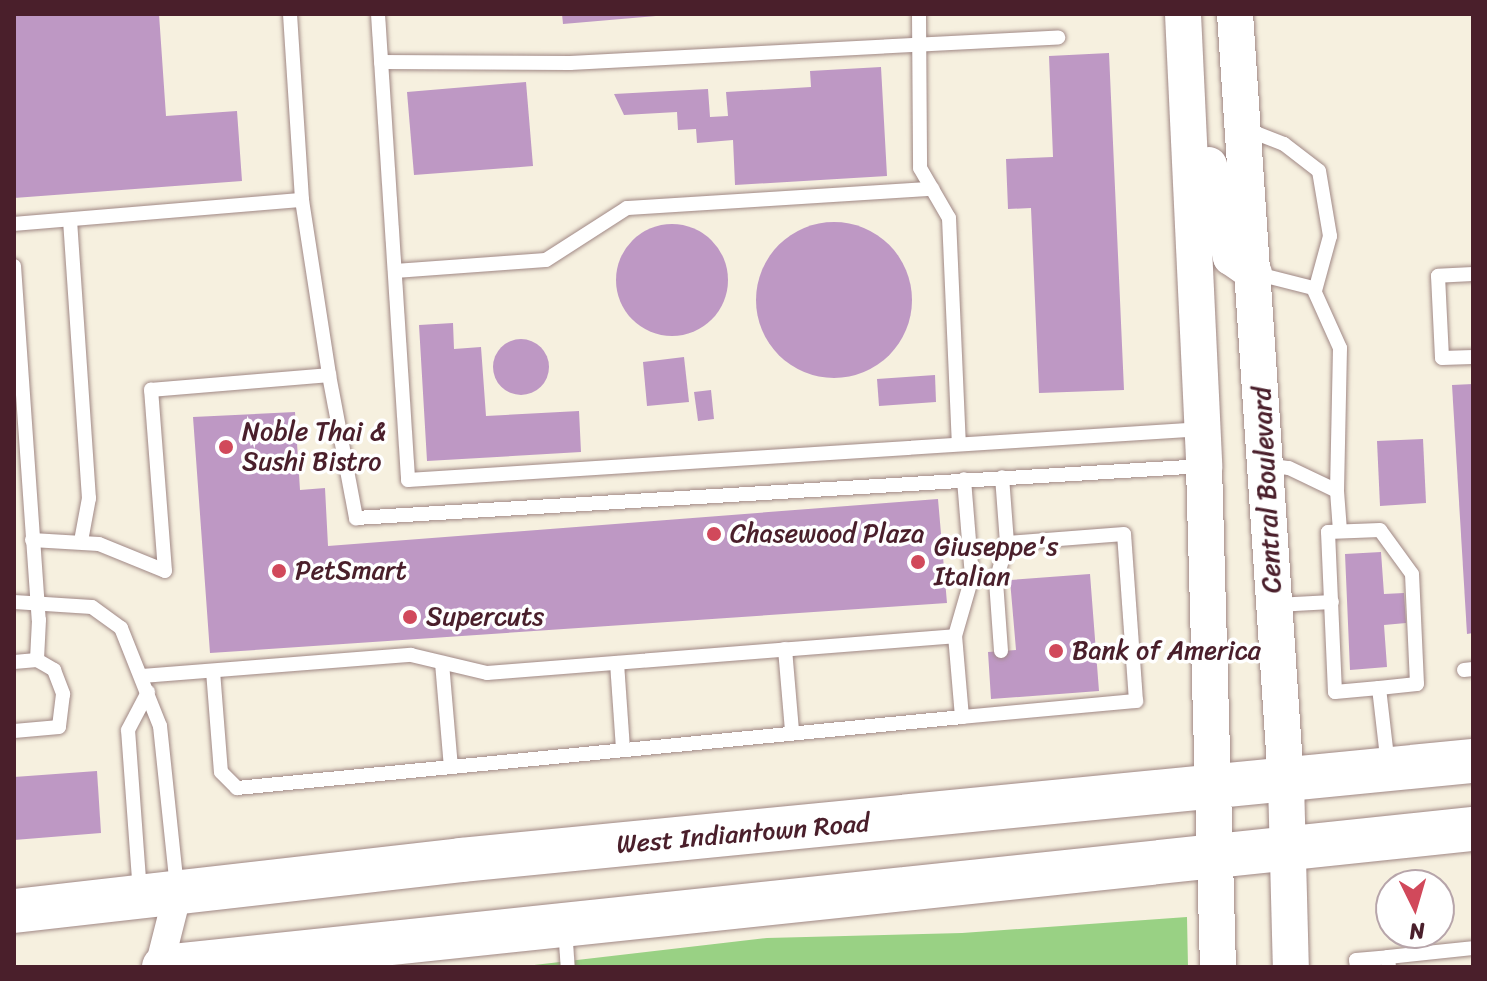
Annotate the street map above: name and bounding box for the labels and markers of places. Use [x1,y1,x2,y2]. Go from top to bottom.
place label: Noble Thai & Sushi Bistro [242,416,387,478]
marker: Noble Thai & Sushi Bistro [217,438,235,456]
place label: Chasewood Plaza [730,518,924,550]
marker: Chasewood Plaza [705,525,723,543]
place label: Giuseppe's Italian [934,531,1058,592]
marker: Giuseppe's Italian [909,553,927,571]
place label: PetSmart [295,555,407,587]
marker: PetSmart [270,562,288,580]
place label: Supercuts [426,601,544,633]
marker: Supercuts [401,608,419,626]
place label: Bank of America [1072,635,1262,667]
marker: Bank of America [1047,642,1065,660]

